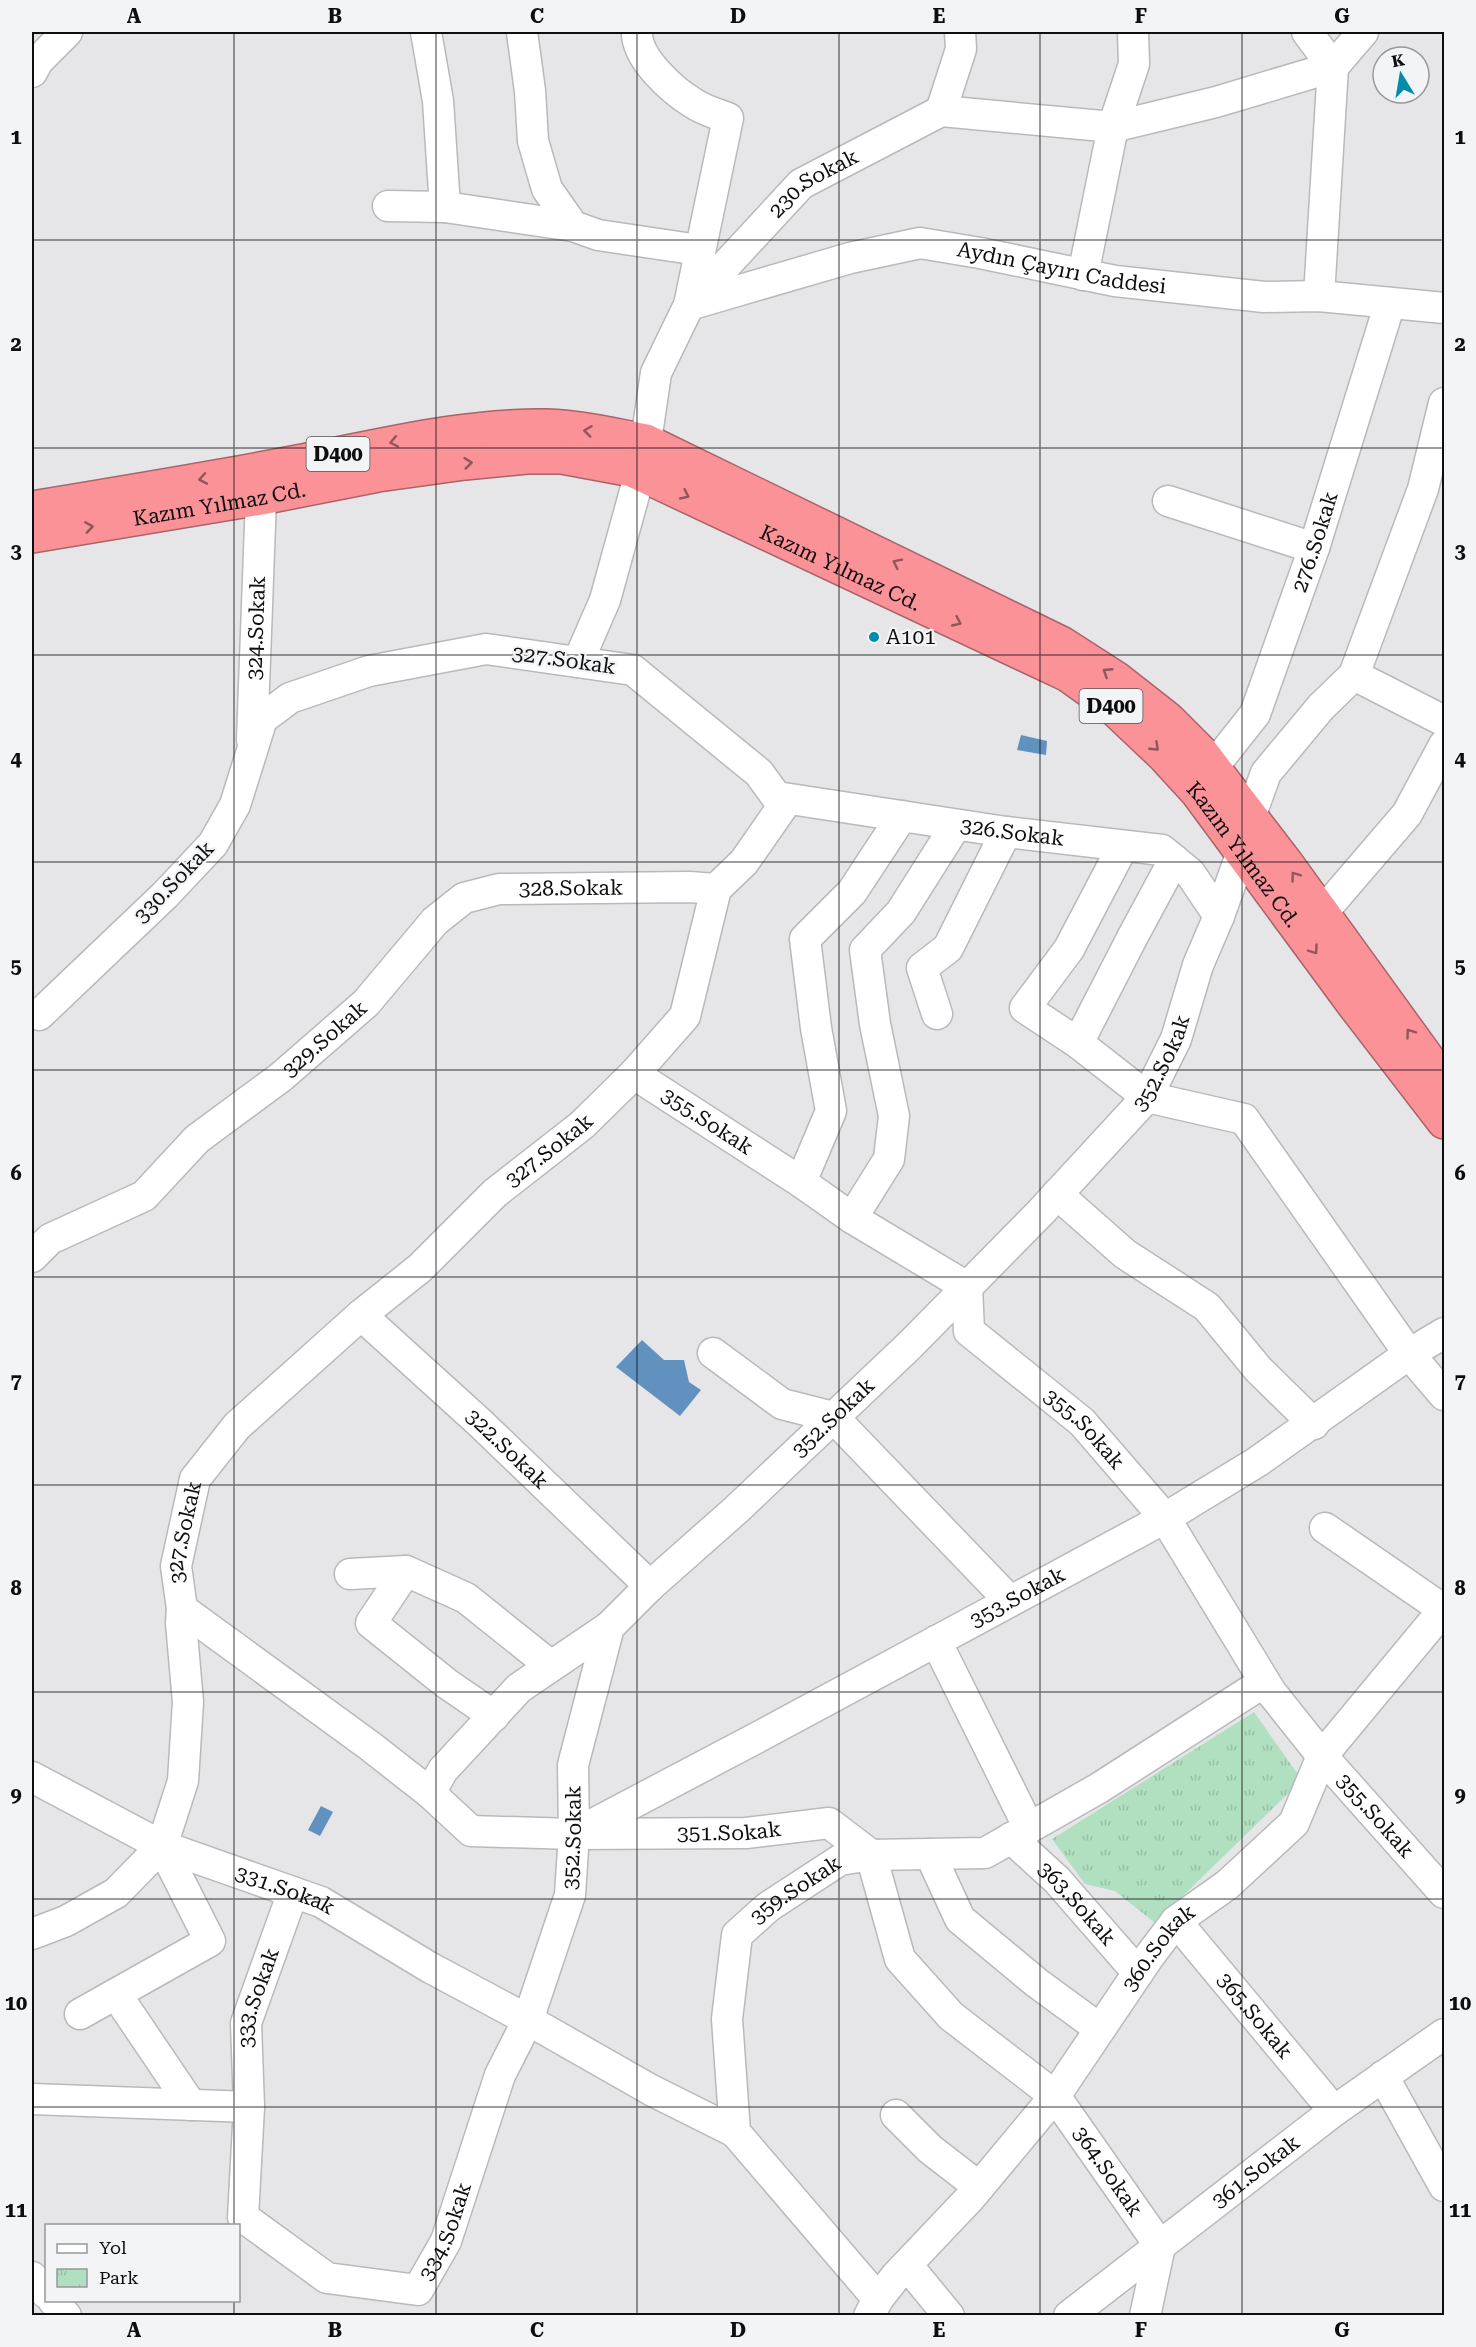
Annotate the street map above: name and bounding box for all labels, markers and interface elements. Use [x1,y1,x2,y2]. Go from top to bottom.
text: A [127,4,142,28]
text: B [328,4,342,28]
text: C [530,4,544,28]
text: D [730,4,746,28]
text: E [933,4,946,28]
text: F [1135,4,1147,28]
text: G [1334,4,1350,28]
north arrow [1371,45,1431,105]
text: K [1390,50,1407,71]
text: 1 [10,125,22,149]
text: 1 [1454,125,1466,149]
street label: 230.Sokak [764,144,862,223]
street label: Aydın Çayırı Caddesi [955,237,1168,298]
text: 2 [10,332,22,356]
text: 2 [1454,332,1466,356]
one-way arrow [583,425,593,437]
one-way arrow [390,435,400,448]
road number: D400 [306,437,370,471]
one-way arrow [463,457,472,470]
one-way arrow [198,472,208,485]
street label: Kazım Yılmaz Cd. [131,477,308,531]
one-way arrow [679,487,690,499]
street label: 276.Sokak [1287,489,1343,595]
street label: Kazım Yılmaz Cd. [756,520,925,616]
one-way arrow [85,521,94,533]
text: 3 [10,539,22,563]
text: 3 [1454,539,1466,563]
one-way arrow [893,559,903,570]
street label: 324.Sokak [242,575,270,681]
one-way arrow [950,615,961,627]
place label: A101 [886,625,936,649]
marker: A101 [867,630,881,644]
street label: 327.Sokak [511,641,617,679]
one-way arrow [1103,668,1113,680]
road number: D400 [1080,689,1142,723]
one-way arrow [1148,740,1159,751]
text: 4 [10,747,22,771]
text: 4 [1454,747,1466,771]
street label: Kazım Yılmaz Cd. [1182,777,1305,932]
street label: 326.Sokak [959,813,1066,851]
street label: 330.Sokak [129,836,219,928]
one-way arrow [1291,871,1302,882]
street label: 328.Sokak [519,876,623,901]
one-way arrow [1307,944,1318,955]
text: 5 [10,954,22,978]
text: 5 [1454,954,1466,978]
street label: 329.Sokak [277,996,372,1082]
street label: 352.Sokak [1128,1012,1194,1116]
one-way arrow [1406,1029,1417,1040]
street label: 355.Sokak [657,1083,757,1160]
street label: 327.Sokak [501,1109,598,1192]
text: 6 [10,1161,22,1185]
text: 6 [1454,1161,1466,1185]
text: 7 [10,1369,22,1393]
text: 7 [1454,1369,1466,1393]
street label: 352.Sokak [787,1373,879,1462]
street label: 355.Sokak [1039,1384,1129,1474]
street label: 322.Sokak [461,1404,553,1494]
street label: 327.Sokak [163,1479,206,1585]
street label: 353.Sokak [966,1562,1069,1633]
text: 8 [10,1576,22,1600]
text: 8 [1454,1576,1466,1600]
street label: 355.Sokak [1331,1769,1419,1863]
text: 9 [10,1783,22,1807]
text: 9 [1454,1783,1466,1807]
street label: 352.Sokak [558,1785,586,1891]
street label: 351.Sokak [677,1817,783,1845]
street label: 359.Sokak [745,1851,845,1929]
street label: 363.Sokak [1033,1857,1121,1950]
street label: 331.Sokak [232,1861,340,1920]
street label: 360.Sokak [1117,1899,1200,1996]
street label: 333.Sokak [234,1944,284,2049]
street label: 365.Sokak [1212,1968,1297,2063]
text: 10 [5,1991,27,2015]
text: 10 [1449,1991,1471,2015]
street label: 364.Sokak [1068,2122,1148,2221]
street label: 361.Sokak [1207,2130,1304,2213]
street label: 334.Sokak [414,2179,476,2285]
text: 11 [5,2198,27,2222]
text: 11 [1449,2198,1471,2222]
legend [45,2224,240,2302]
text: Yol [99,2237,127,2258]
text: Park [99,2267,139,2288]
text: A [127,2318,142,2342]
text: B [328,2318,342,2342]
text: C [530,2318,544,2342]
text: D [730,2318,746,2342]
text: E [933,2318,946,2342]
text: F [1135,2318,1147,2342]
text: G [1334,2318,1350,2342]

